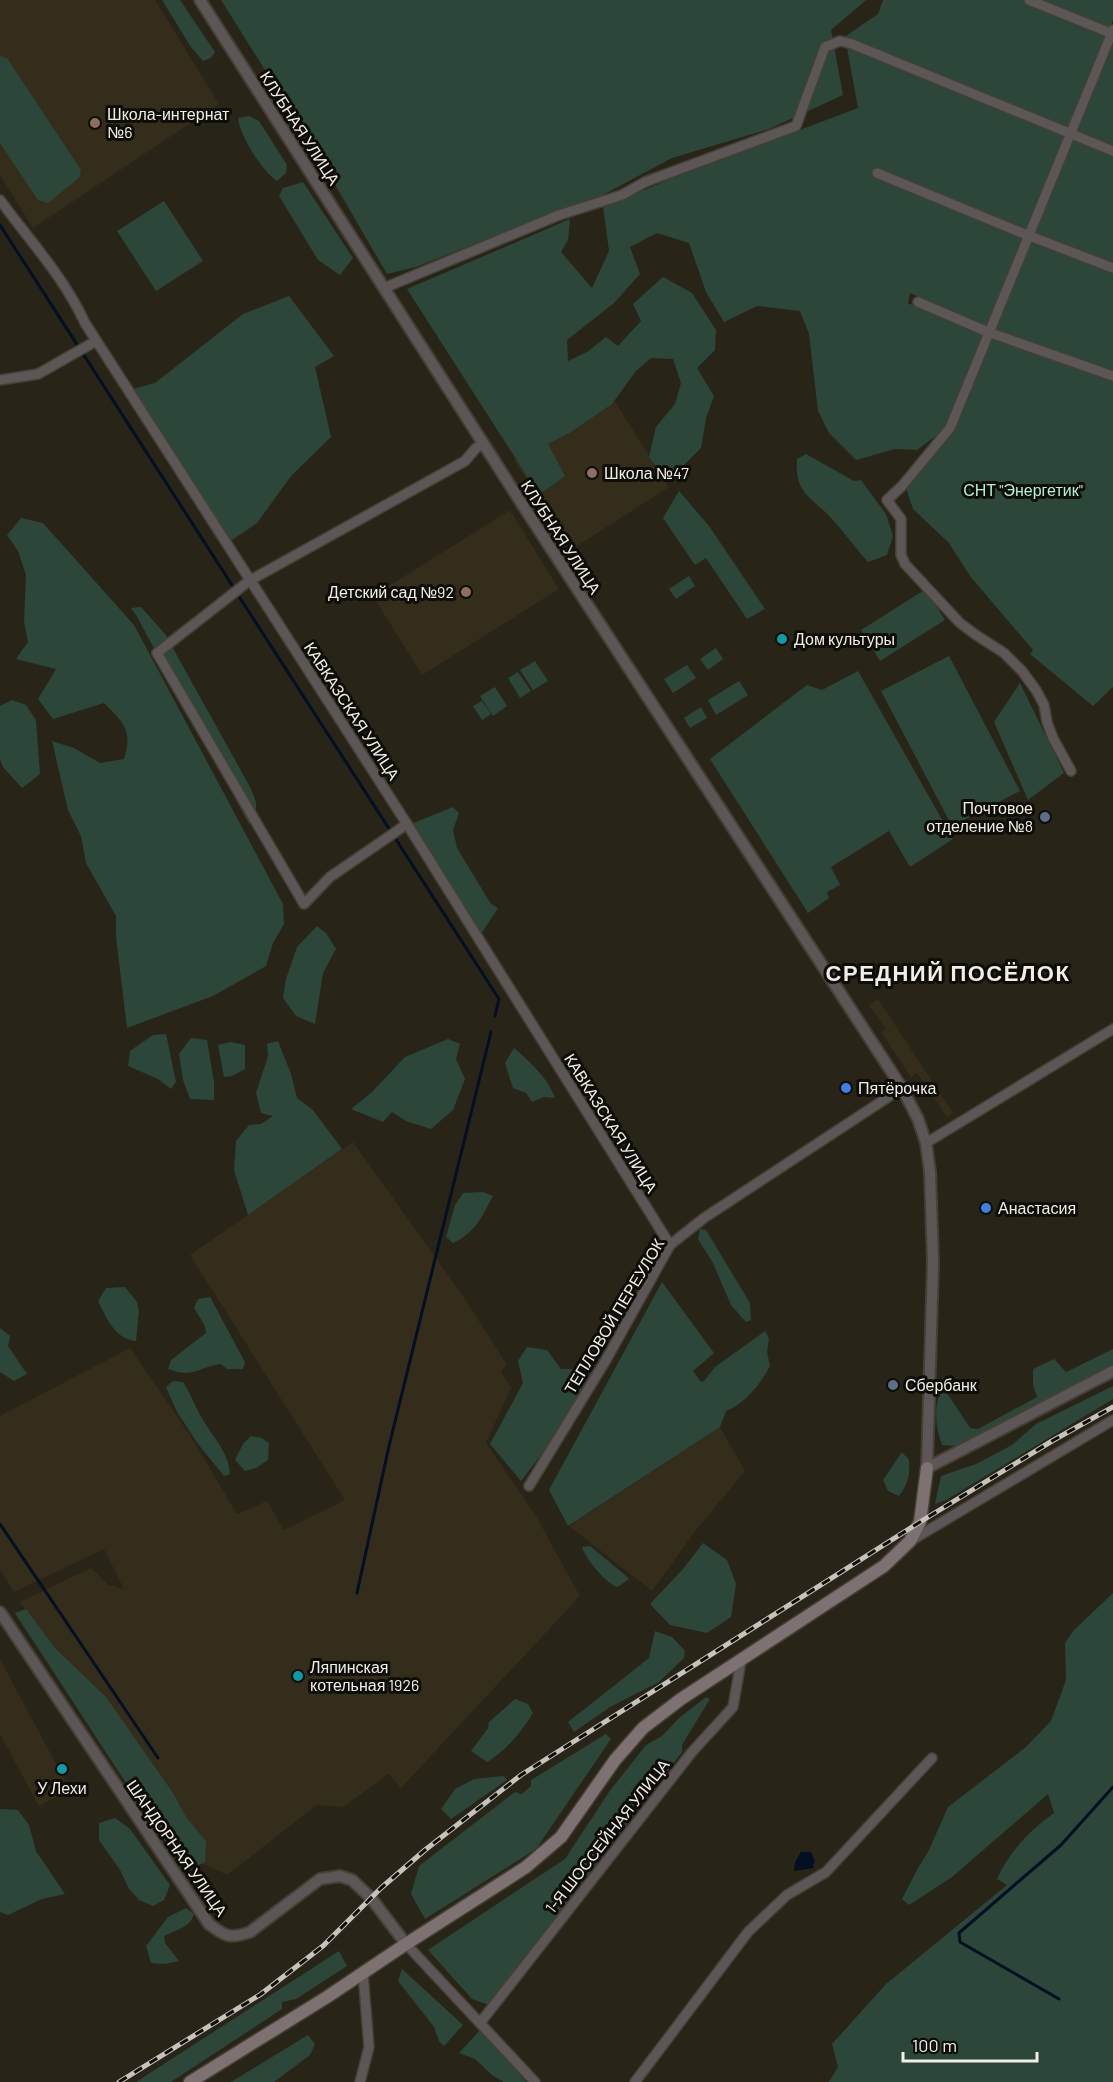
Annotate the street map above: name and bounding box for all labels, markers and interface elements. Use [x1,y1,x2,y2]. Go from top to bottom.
street label: КЛУБНАЯ УЛИЦА [257,67,344,188]
place label: Школа-интернат №6 [107,104,230,141]
marker: Школа-интернат №6 [88,116,102,130]
place label: Школа №47 [604,463,689,482]
marker: Школа №47 [585,466,599,480]
street label: КЛУБНАЯ УЛИЦА [518,476,605,597]
park label: СНТ "Энергетик" [963,480,1083,499]
place label: Детский сад №92 [328,582,454,601]
marker: Детский сад №92 [459,585,473,599]
place label: Дом культуры [794,629,895,648]
marker: Дом культуры [775,632,789,646]
street label: КАВКАЗСКАЯ УЛИЦА [301,638,404,783]
place label: Почтовое отделение №8 [926,798,1033,835]
marker: Почтовое отделение №8 [1038,810,1052,824]
district label: СРЕДНИЙ ПОСЁЛОК [826,959,1070,986]
street label: КАВКАЗСКАЯ УЛИЦА [561,1050,662,1196]
place label: Пятёрочка [858,1078,937,1097]
marker: Пятёрочка [839,1081,853,1095]
place label: Анастасия [998,1198,1076,1217]
marker: Анастасия [979,1201,993,1215]
street label: ТЕПЛОВОЙ ПЕРЕУЛОК [560,1234,668,1397]
place label: Сбербанк [905,1375,978,1394]
marker: Сбербанк [886,1378,900,1392]
place label: Ляпинская котельная 1926 [310,1657,419,1694]
marker: Ляпинская котельная 1926 [291,1669,305,1683]
street label: 1-Я ШОССЕЙНАЯ УЛИЦА [541,1755,673,1916]
marker: У Лехи [55,1762,69,1776]
street label: ШАНДОРНАЯ УЛИЦА [123,1776,232,1920]
place label: У Лехи [37,1778,87,1797]
scale bar [903,2025,1036,2063]
text: 100 m [912,2034,957,2056]

